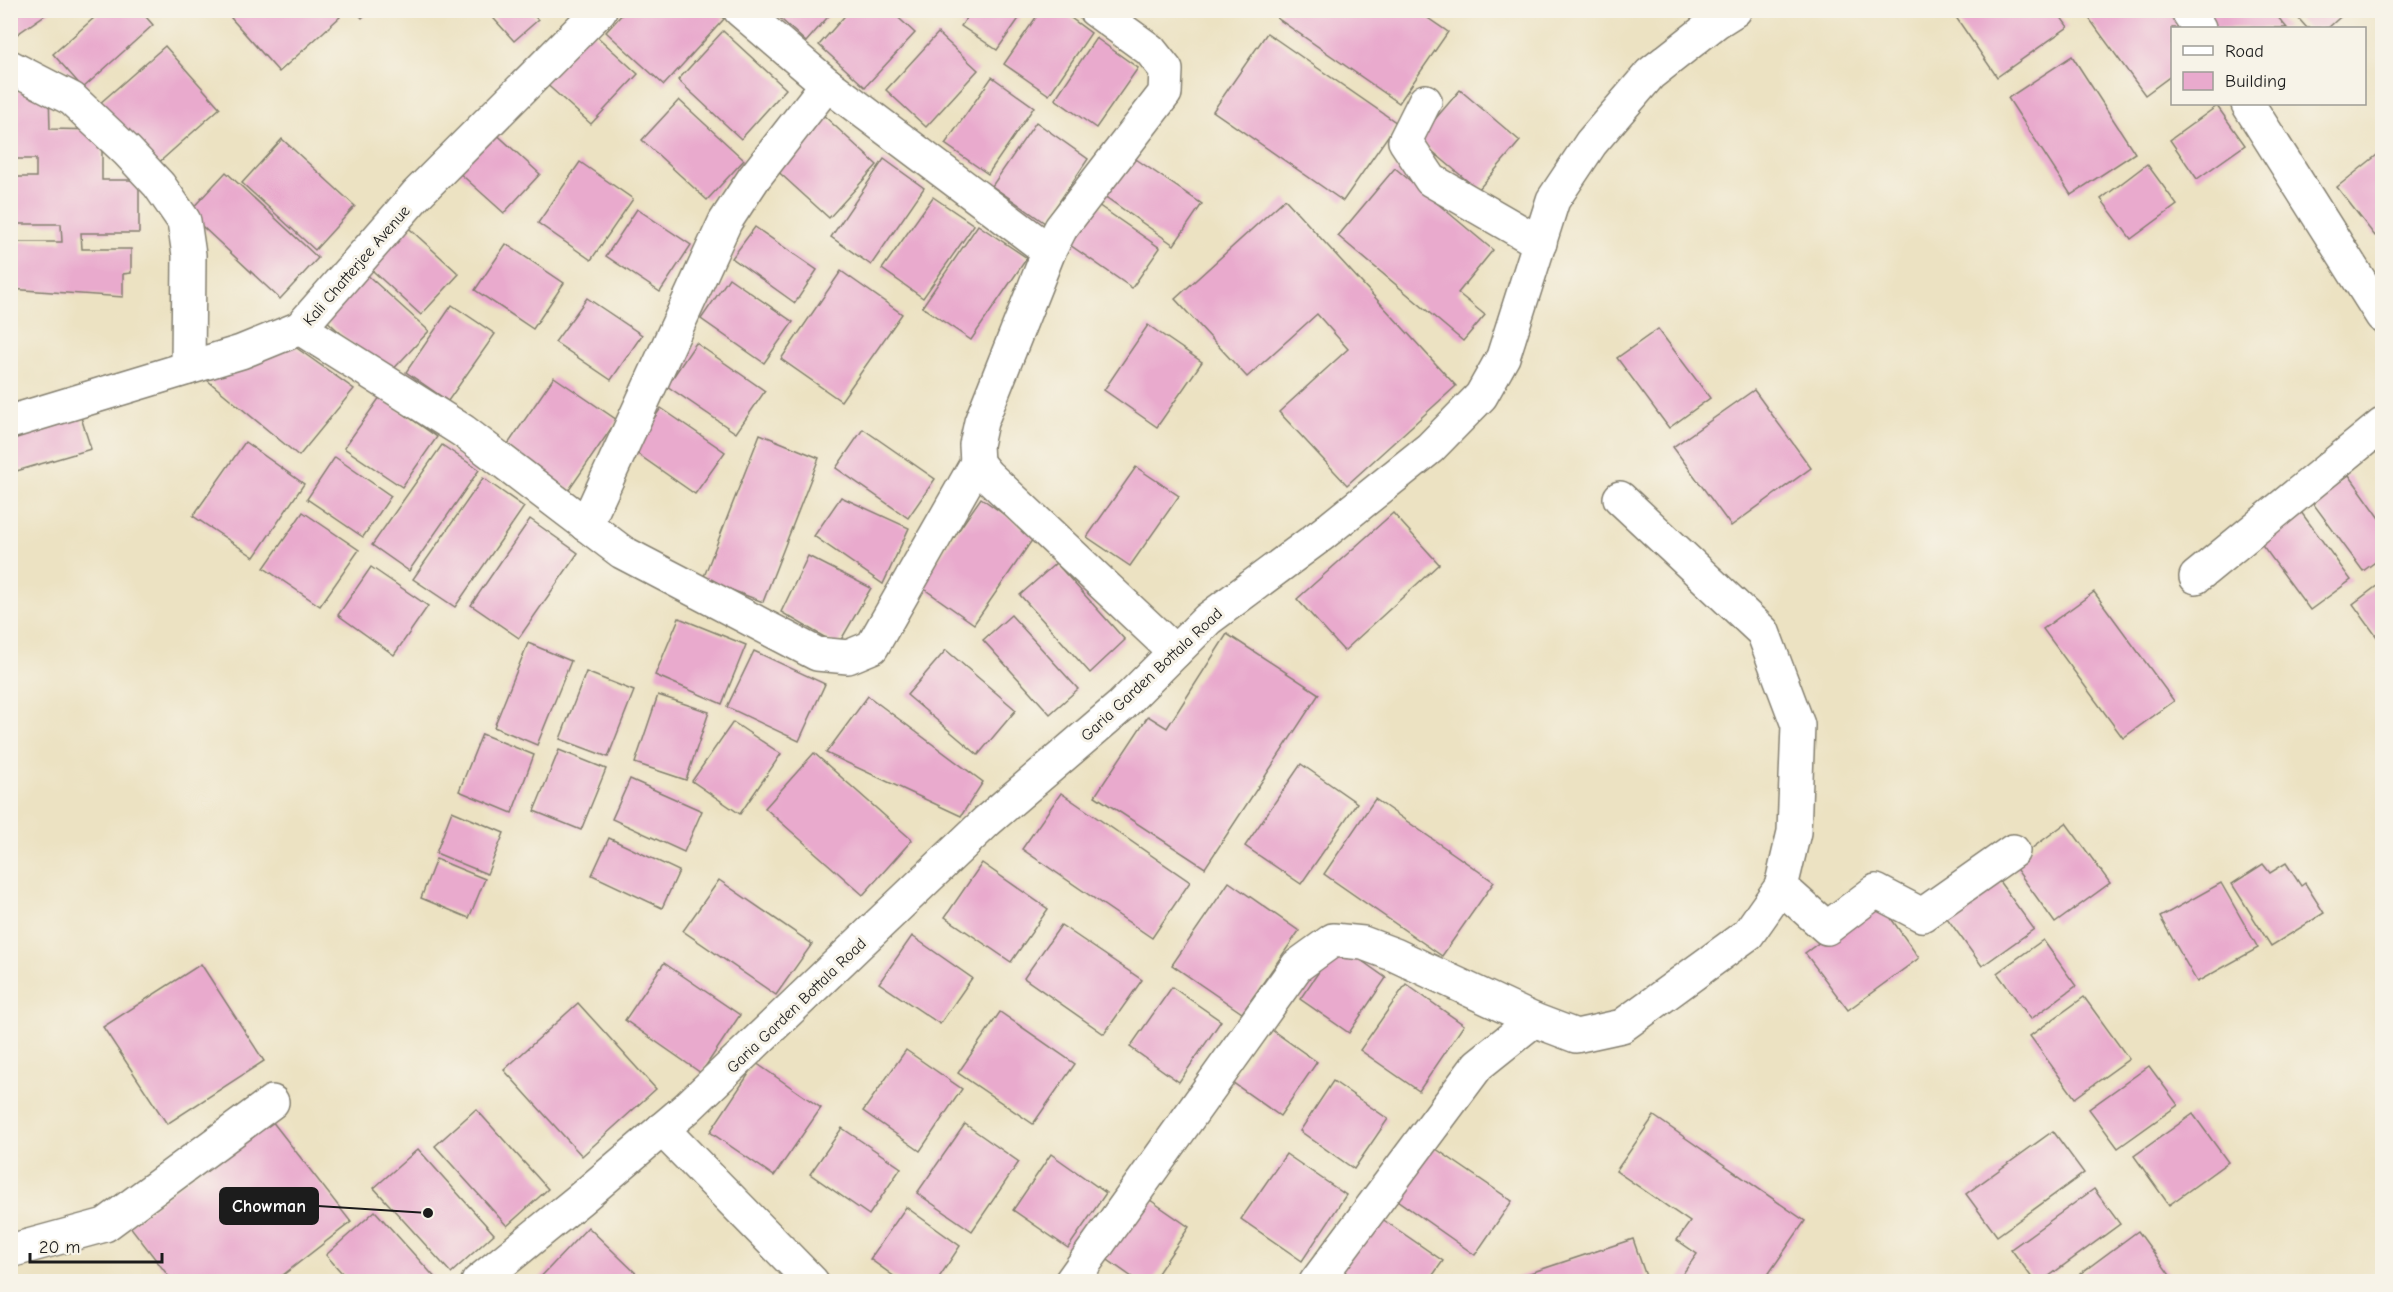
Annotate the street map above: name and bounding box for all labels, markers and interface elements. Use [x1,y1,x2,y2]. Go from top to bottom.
legend [2171,27,2366,105]
text: Road [2225,41,2264,62]
text: Building [2225,71,2287,92]
street label: Kali Chatterjee Avenue [300,202,414,329]
street label: Garia Garden Bottala Road [1077,605,1226,745]
street label: Garia Garden Bottala Road [723,935,870,1077]
callout: Chowman [220,1188,318,1224]
text: Chowman [232,1196,306,1217]
scale bar [30,1226,162,1264]
text: 20 m [39,1237,80,1258]

